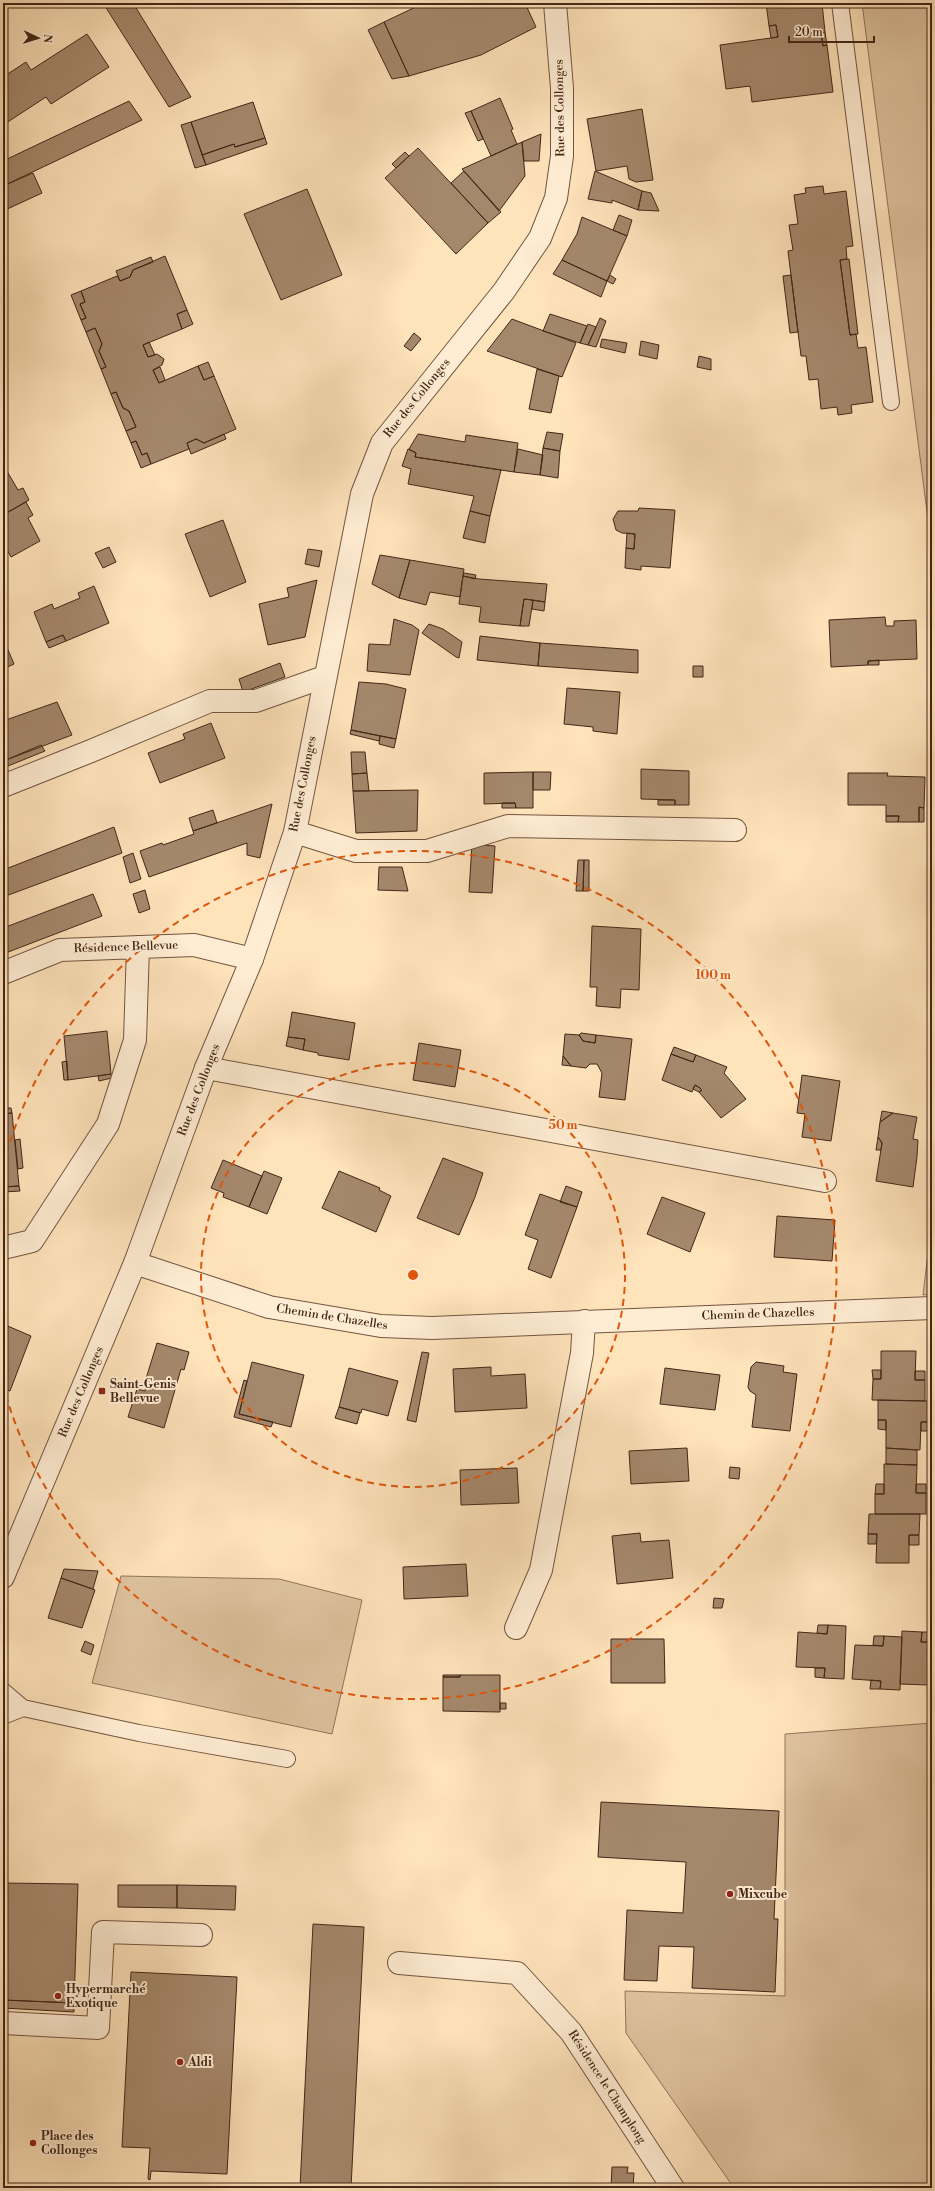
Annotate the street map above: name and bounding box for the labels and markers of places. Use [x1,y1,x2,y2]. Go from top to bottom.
centre of rings [406,1268,420,1282]
place label: Saint-Genis Bellevue [110,1377,176,1406]
marker: Saint-Genis Bellevue [97,1386,107,1396]
place label: Mixcube [738,1887,788,1902]
marker: Mixcube [725,1889,735,1899]
place label: Hypermarché Exotique [66,1982,146,2011]
marker: Hypermarché Exotique [53,1991,63,2001]
place label: Aldi [187,2055,212,2070]
marker: Aldi [175,2057,185,2067]
place label: Place des Collonges [41,2129,97,2158]
marker: Place des Collonges [28,2138,38,2148]

